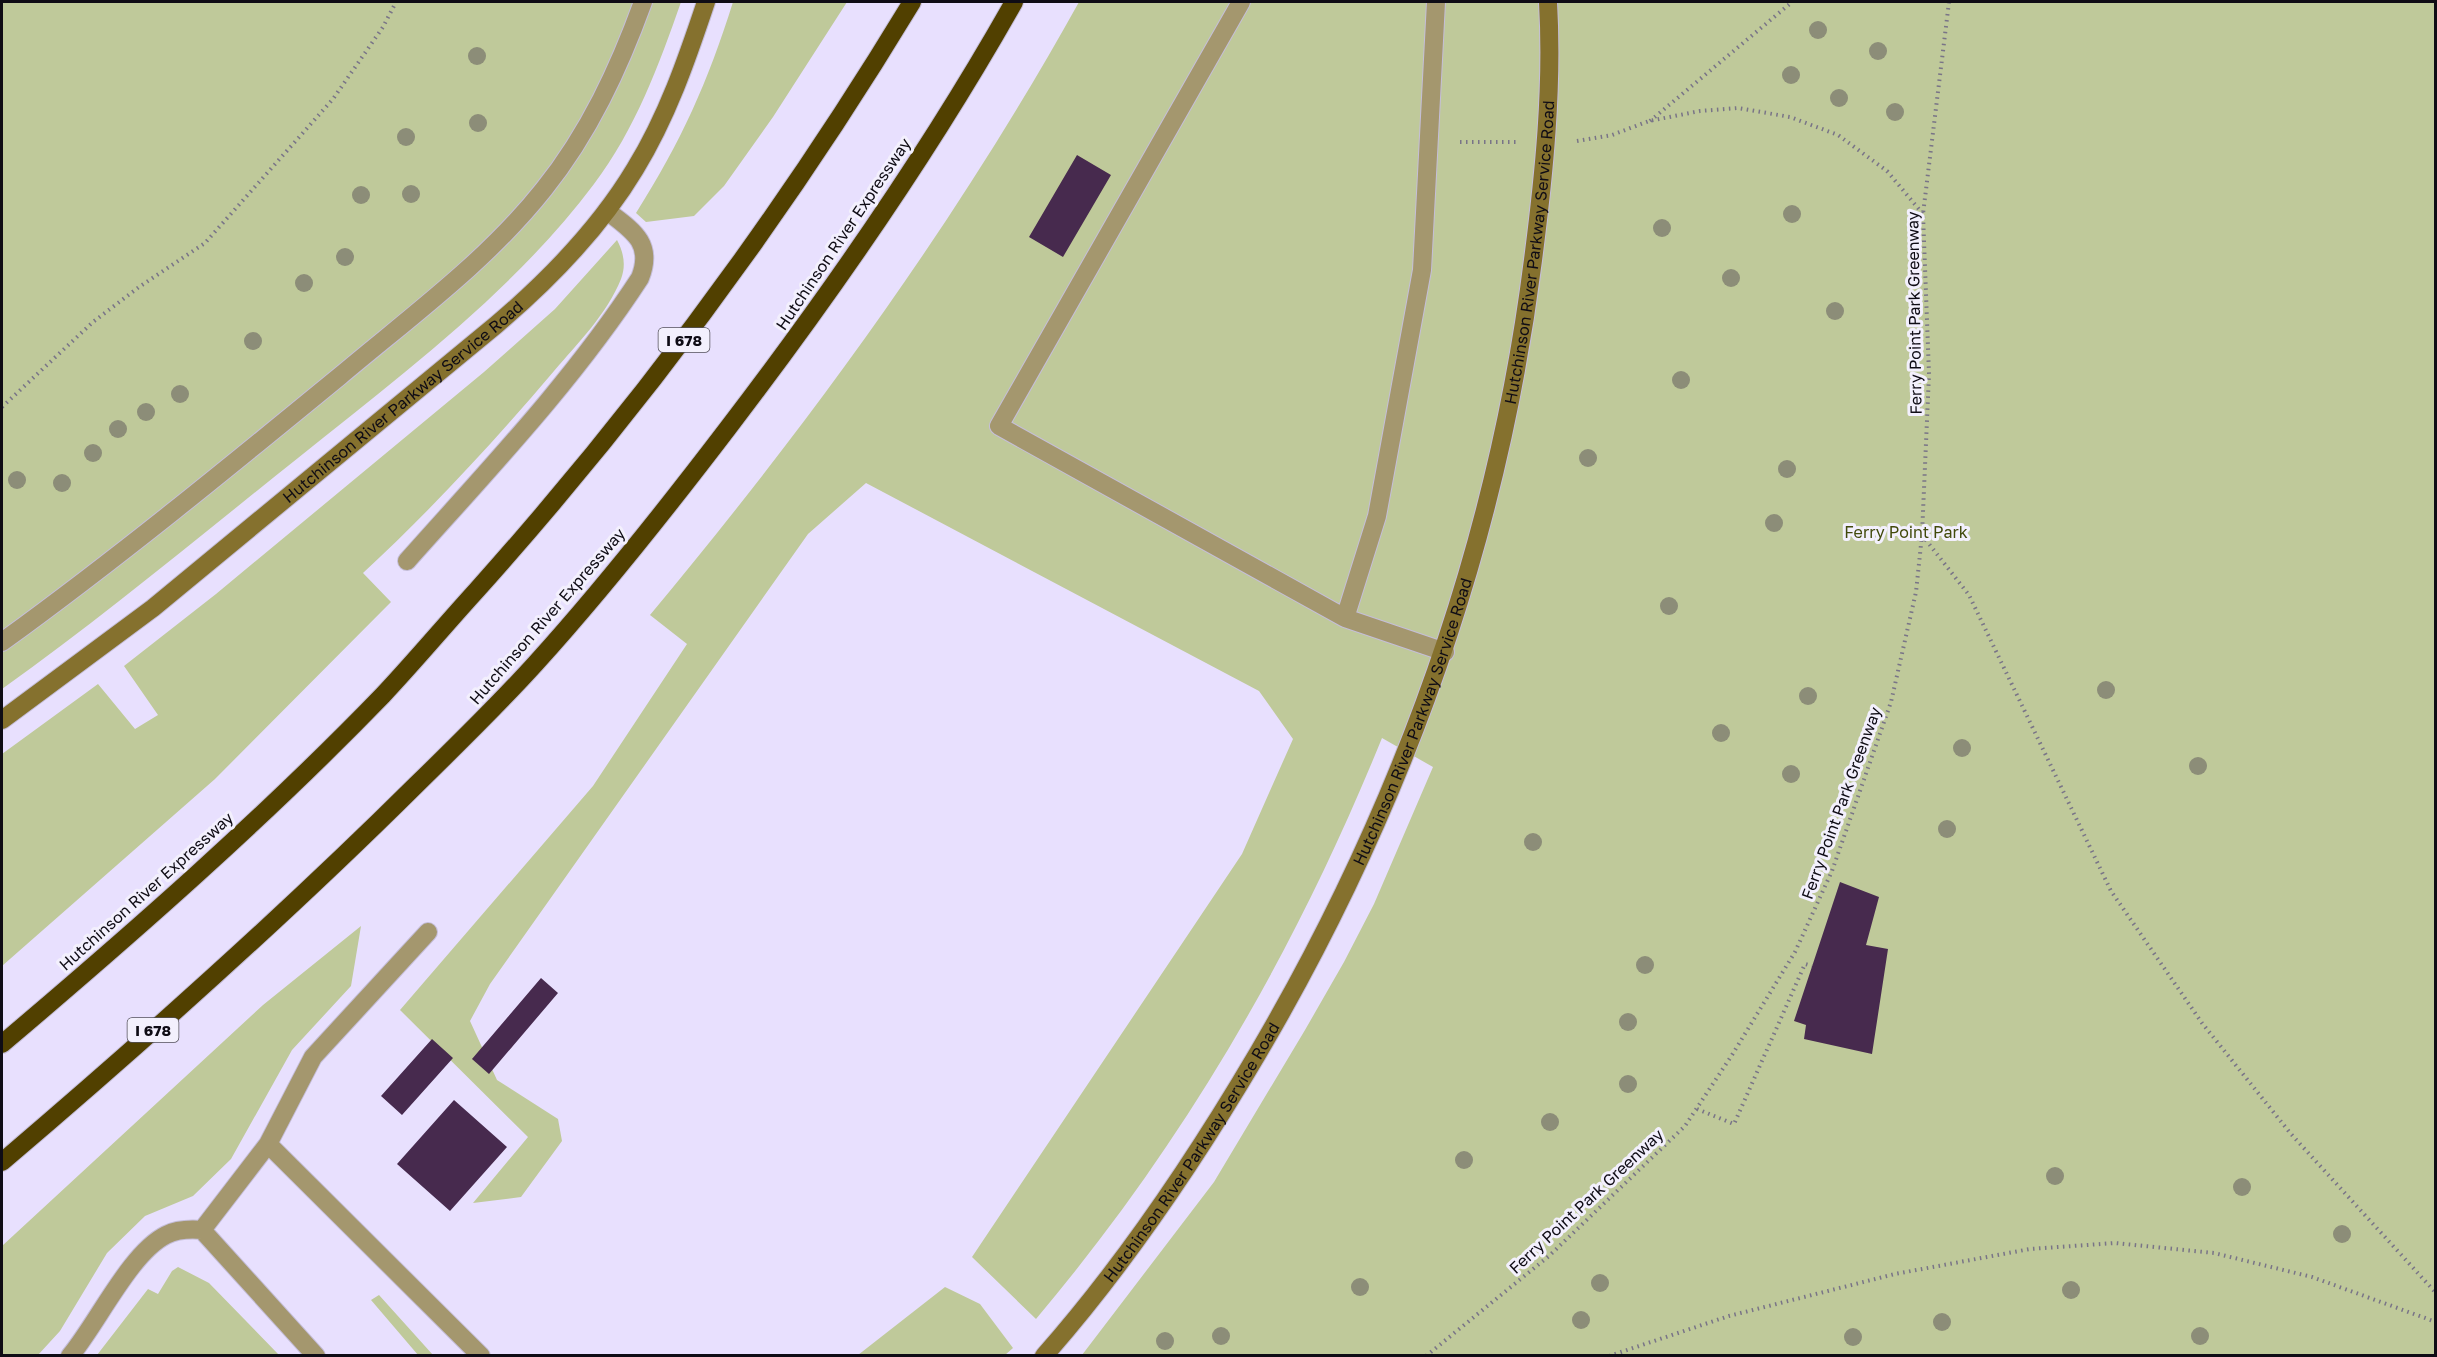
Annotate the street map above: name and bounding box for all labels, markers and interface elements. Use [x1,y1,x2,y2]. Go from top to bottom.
street label: Hutchinson River Parkway Service Road [1500,100,1558,406]
street label: Hutchinson River Expressway [771,134,915,334]
street label: Ferry Point Park Greenway [1902,211,1926,415]
street label: Hutchinson River Parkway Service Road [278,296,527,507]
road number: I 678 [658,328,710,352]
park label: Ferry Point Park [1844,522,1968,542]
street label: Hutchinson River Expressway [465,524,629,708]
street label: Hutchinson River Parkway Service Road [1348,575,1476,869]
street label: Ferry Point Park Greenway [1797,704,1885,902]
street label: Hutchinson River Expressway [55,808,237,974]
road number: I 678 [128,1018,178,1042]
street label: Hutchinson River Parkway Service Road [1099,1019,1284,1286]
street label: Ferry Point Park Greenway [1505,1124,1667,1278]

